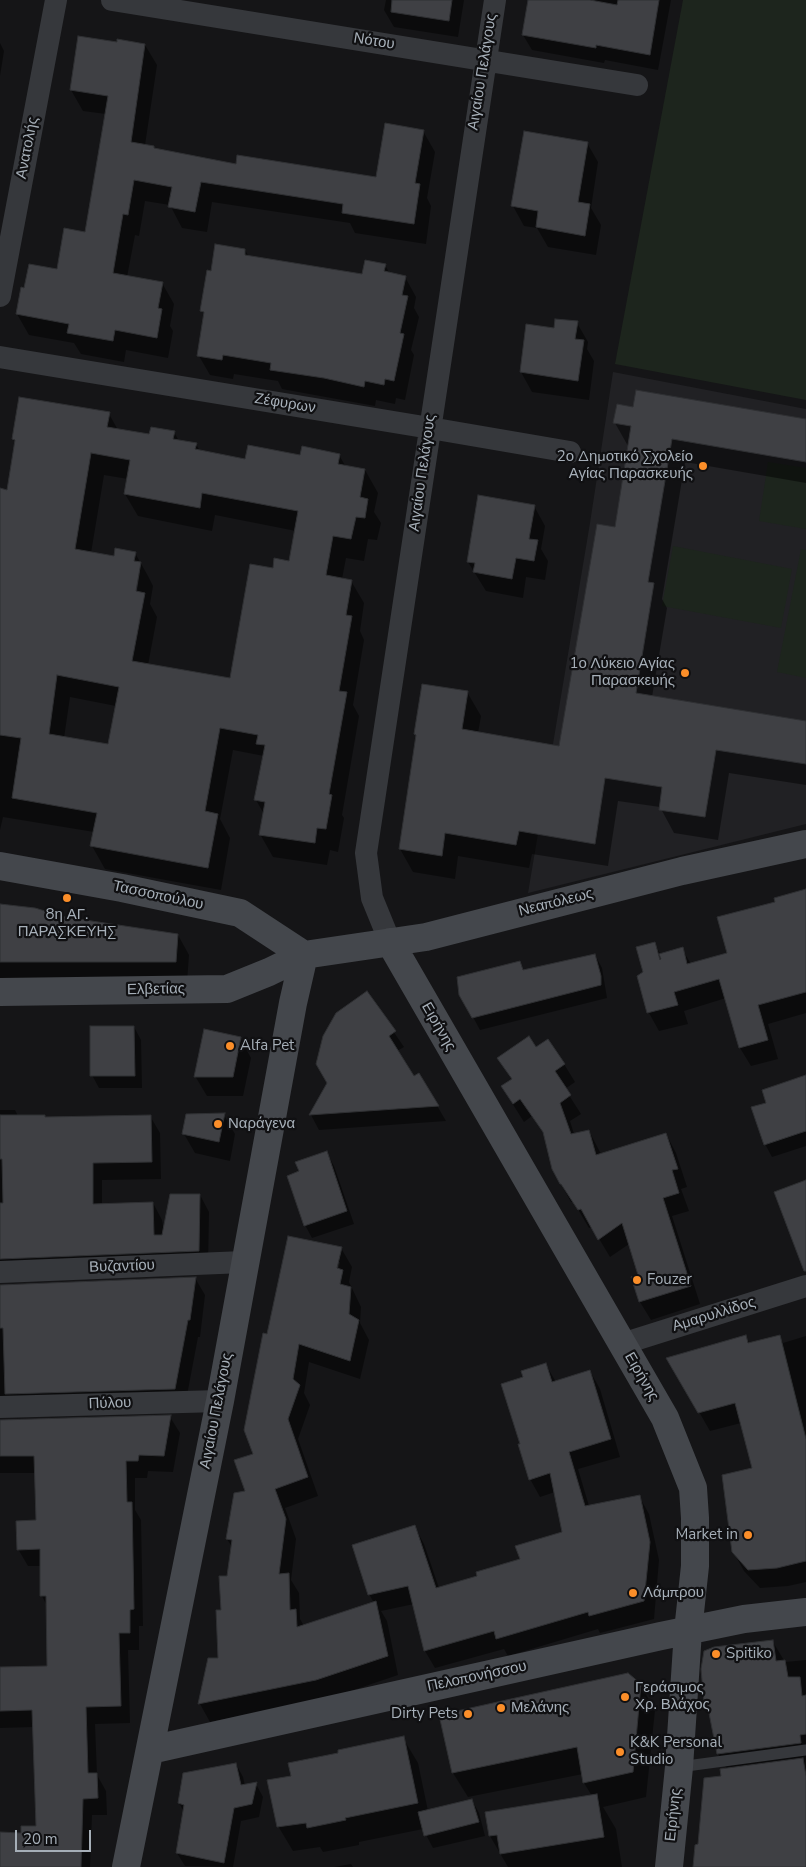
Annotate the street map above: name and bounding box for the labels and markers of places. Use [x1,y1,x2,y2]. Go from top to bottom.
place label: 2ο Δημοτικό Σχολείο Αγίας Παρασκευής [557,448,693,483]
marker: 2ο Δημοτικό Σχολείο Αγίας Παρασκευής [697,460,709,472]
place label: 1ο Λύκειο Αγίας Παρασκευής [569,655,675,690]
marker: 1ο Λύκειο Αγίας Παρασκευής [679,667,691,679]
marker: 8η ΑΓ. ΠΑΡΑΣΚΕΥΗΣ [61,892,73,904]
place label: 8η ΑΓ. ΠΑΡΑΣΚΕΥΗΣ [18,906,116,941]
place label: Alfa Pet [240,1037,294,1055]
marker: Alfa Pet [224,1040,236,1052]
place label: Ναράγενα [228,1115,295,1133]
marker: Ναράγενα [212,1118,224,1130]
place label: Fouzer [647,1271,692,1289]
marker: Fouzer [631,1274,643,1286]
place label: Market in [675,1526,738,1544]
marker: Market in [742,1529,754,1541]
place label: Λάμπρου [643,1584,704,1602]
marker: Λάμπρου [627,1587,639,1599]
place label: Spitiko [726,1645,772,1663]
marker: Spitiko [710,1648,722,1660]
place label: Γεράσιμος Χρ. Βλάχος [635,1679,710,1714]
marker: Γεράσιμος Χρ. Βλάχος [619,1691,631,1703]
place label: Μελάνης [511,1699,569,1717]
marker: Μελάνης [495,1702,507,1714]
place label: Dirty Pets [391,1705,458,1723]
marker: Dirty Pets [462,1708,474,1720]
place label: K&K Personal Studio [630,1734,722,1769]
marker: K&K Personal Studio [614,1746,626,1758]

